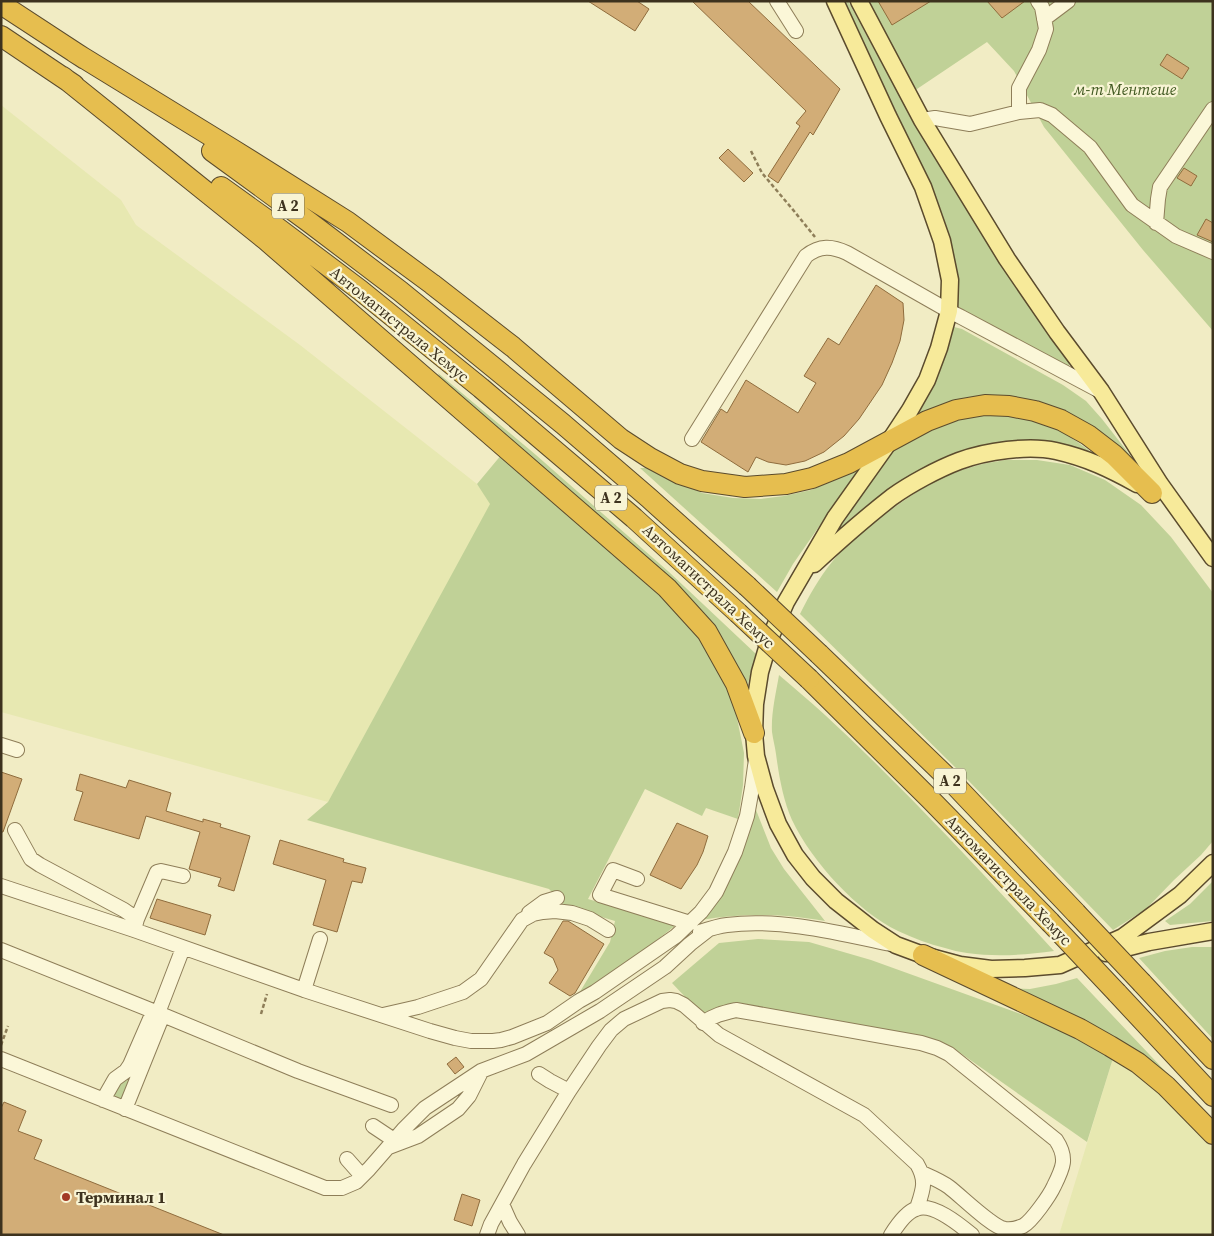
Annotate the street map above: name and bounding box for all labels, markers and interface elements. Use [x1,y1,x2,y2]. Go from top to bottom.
park label: м-т Ментeше [1073,78,1177,100]
road number: A 2 [272,194,304,218]
street label: Автомагистрала Хемус [326,261,474,387]
road number: A 2 [595,486,627,510]
street label: Автомагистрала Хемус [638,519,780,653]
road number: A 2 [934,768,966,794]
street label: Автомагистрала Хемус [941,810,1077,950]
place label: Терминал 1 [76,1186,166,1208]
marker: Терминал 1 [60,1191,72,1203]

